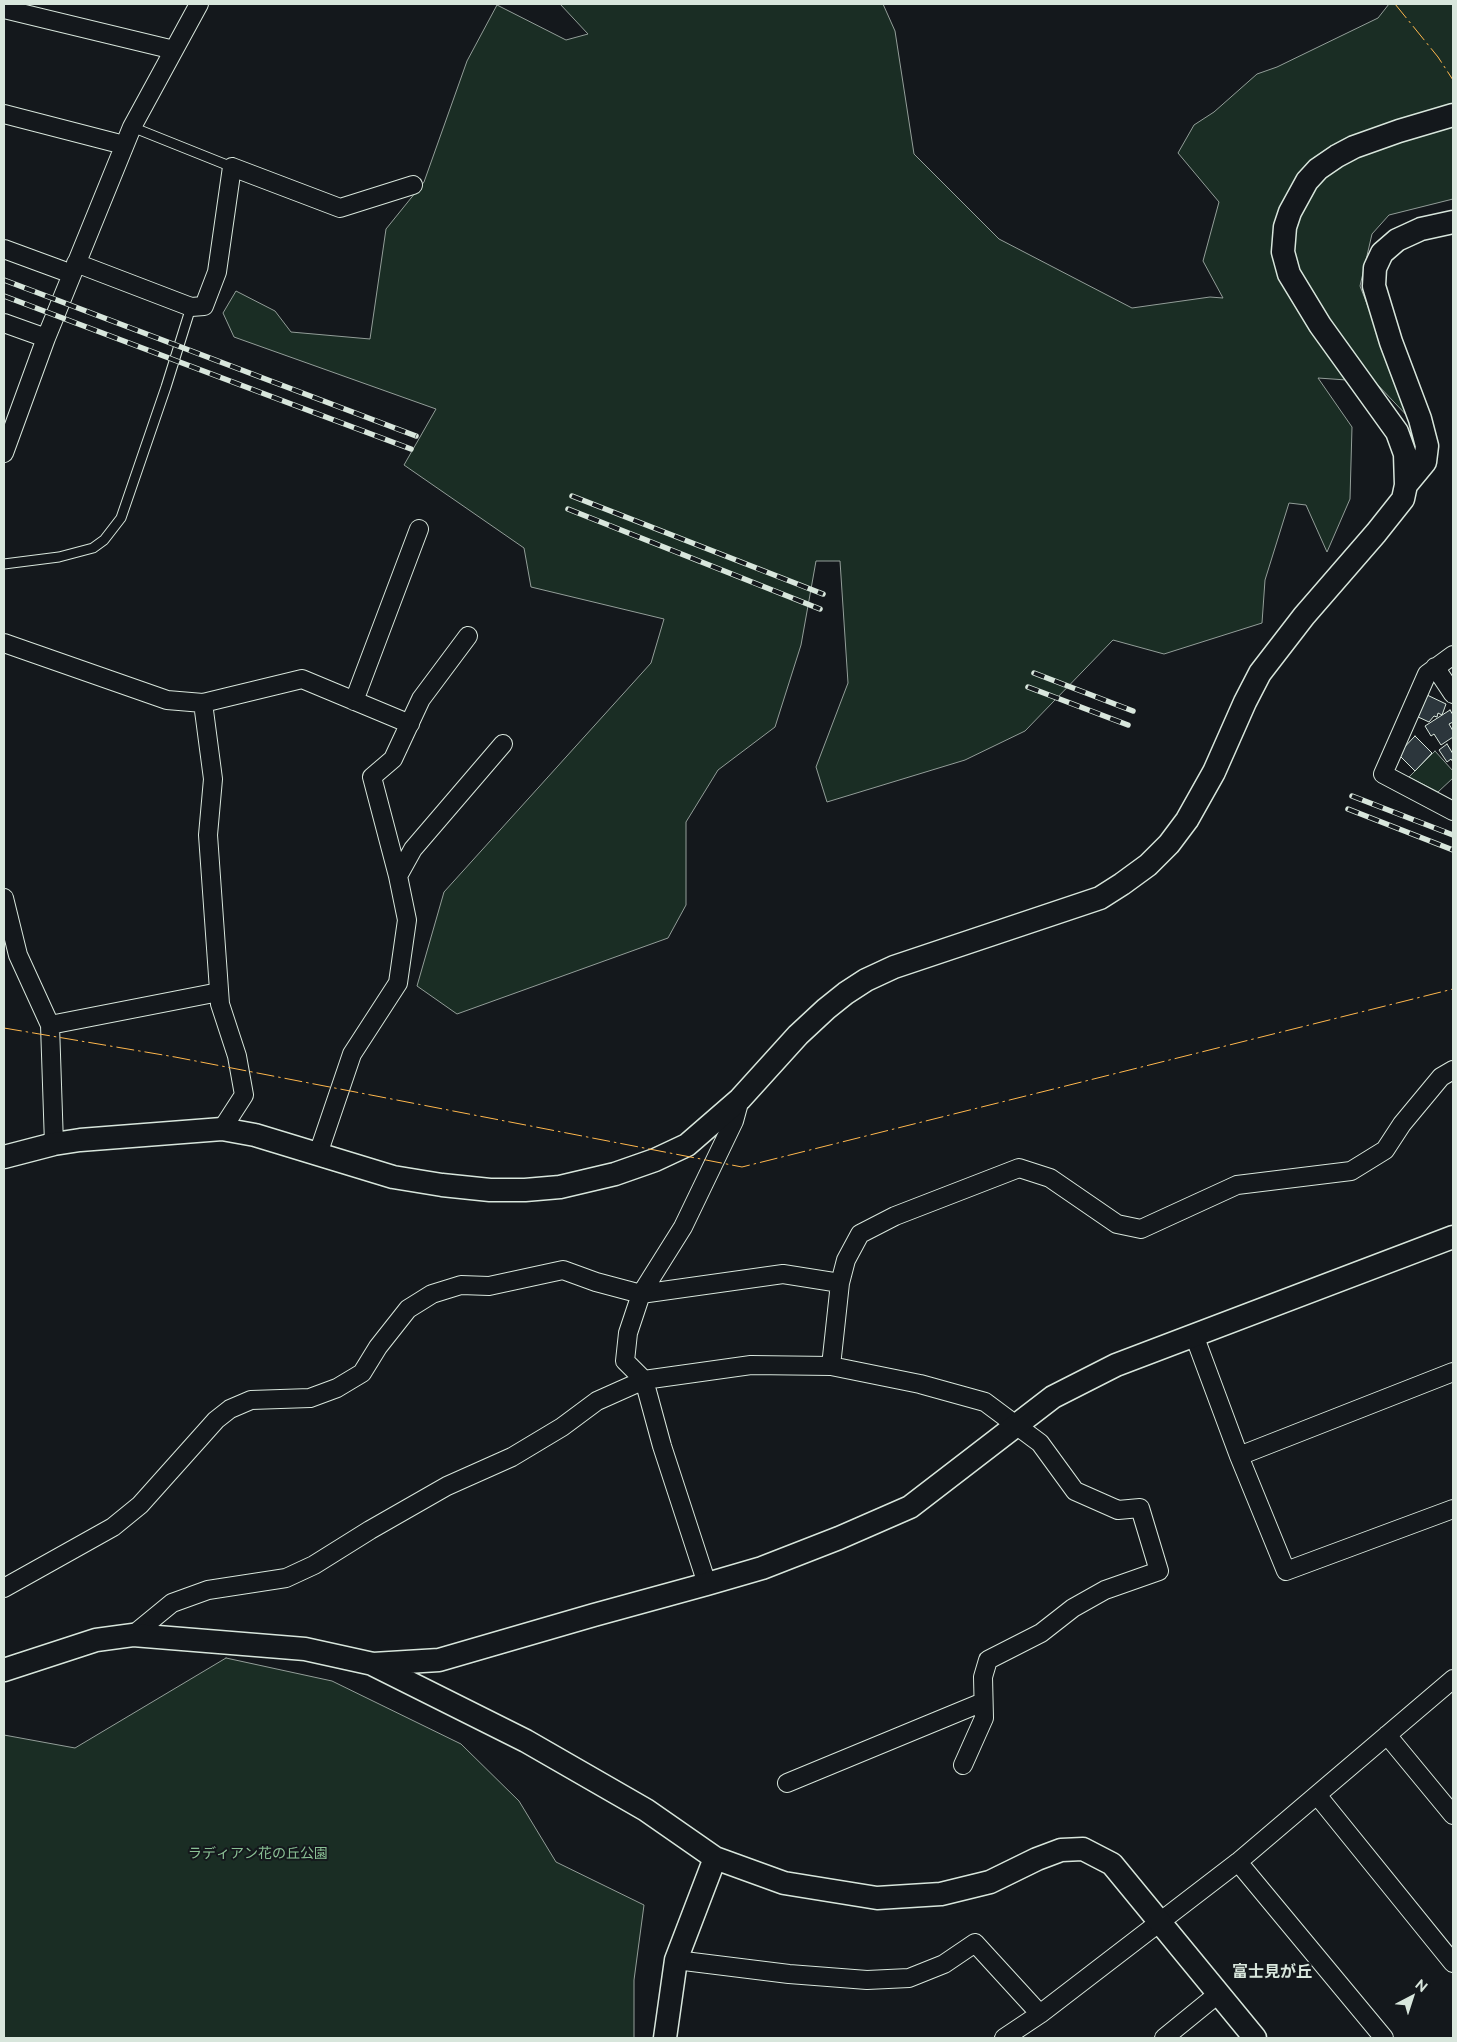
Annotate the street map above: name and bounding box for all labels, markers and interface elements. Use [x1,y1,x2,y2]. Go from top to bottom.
park label: ラディアン花の丘公園 [188,1846,328,1862]
district label: 富士見が丘 [1232,1962,1312,1982]
north arrow [1387,1972,1437,2022]
text: N [1412,1976,1431,1995]

